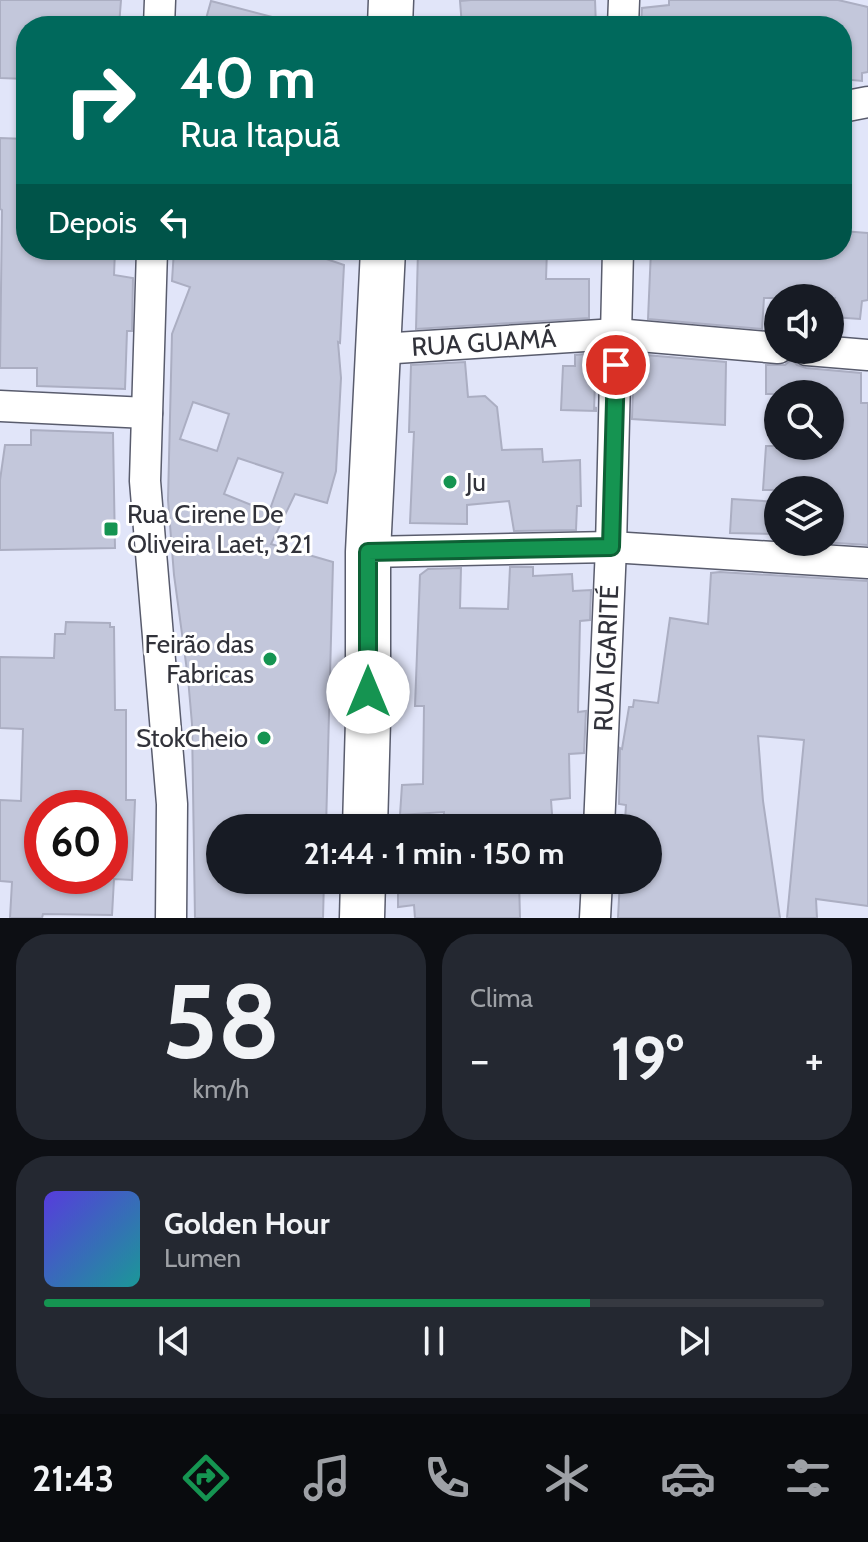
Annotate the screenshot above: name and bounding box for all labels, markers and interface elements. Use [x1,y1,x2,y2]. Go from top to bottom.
text: 40 m [180,44,316,112]
icon: right [48,48,152,152]
text: Rua Itapuã [180,112,340,156]
icon: left [153,200,197,244]
text: Depois [48,204,137,241]
map controls [764,284,844,556]
button: sound [764,284,844,364]
street label: RUA GUAMÁ [410,322,557,363]
pin [582,331,650,399]
icon: arrive [594,343,638,387]
button: search [764,380,844,460]
place label: Ju [465,466,486,498]
marker: Ju [441,473,459,491]
button: layers [764,476,844,556]
place label: Rua Cirene De Oliveira Laet, 321 [127,498,311,560]
marker: Rua Cirene De Oliveira Laet, 321 [102,520,120,538]
street label: RUA IGARITÉ [587,584,625,732]
place label: Feirão das Fabricas [144,628,254,690]
marker: Feirão das Fabricas [261,650,279,668]
position arrow [326,650,410,734]
place label: StokCheio [136,722,248,754]
marker: StokCheio [255,729,273,747]
speed limit sign: 60 [24,790,128,894]
text: 21:44 · 1 min · 150 m [304,835,564,872]
text: 58 [162,958,280,1084]
text: Clima [470,982,533,1014]
text: 19° [610,1022,684,1095]
text: − [470,1033,489,1086]
text: + [805,1033,824,1086]
text: km/h [193,1073,249,1105]
text: Golden Hour [164,1205,330,1242]
text: Lumen [164,1242,241,1274]
icon: previous [152,1319,196,1363]
icon: pause [412,1319,456,1363]
icon: next [672,1319,716,1363]
icon: directions [178,1450,234,1506]
icon: music [299,1450,355,1506]
icon: phone [419,1450,475,1506]
icon: climate [539,1450,595,1506]
icon: car [660,1450,716,1506]
icon: filters [780,1450,836,1506]
text: 21:43 [32,1456,114,1500]

